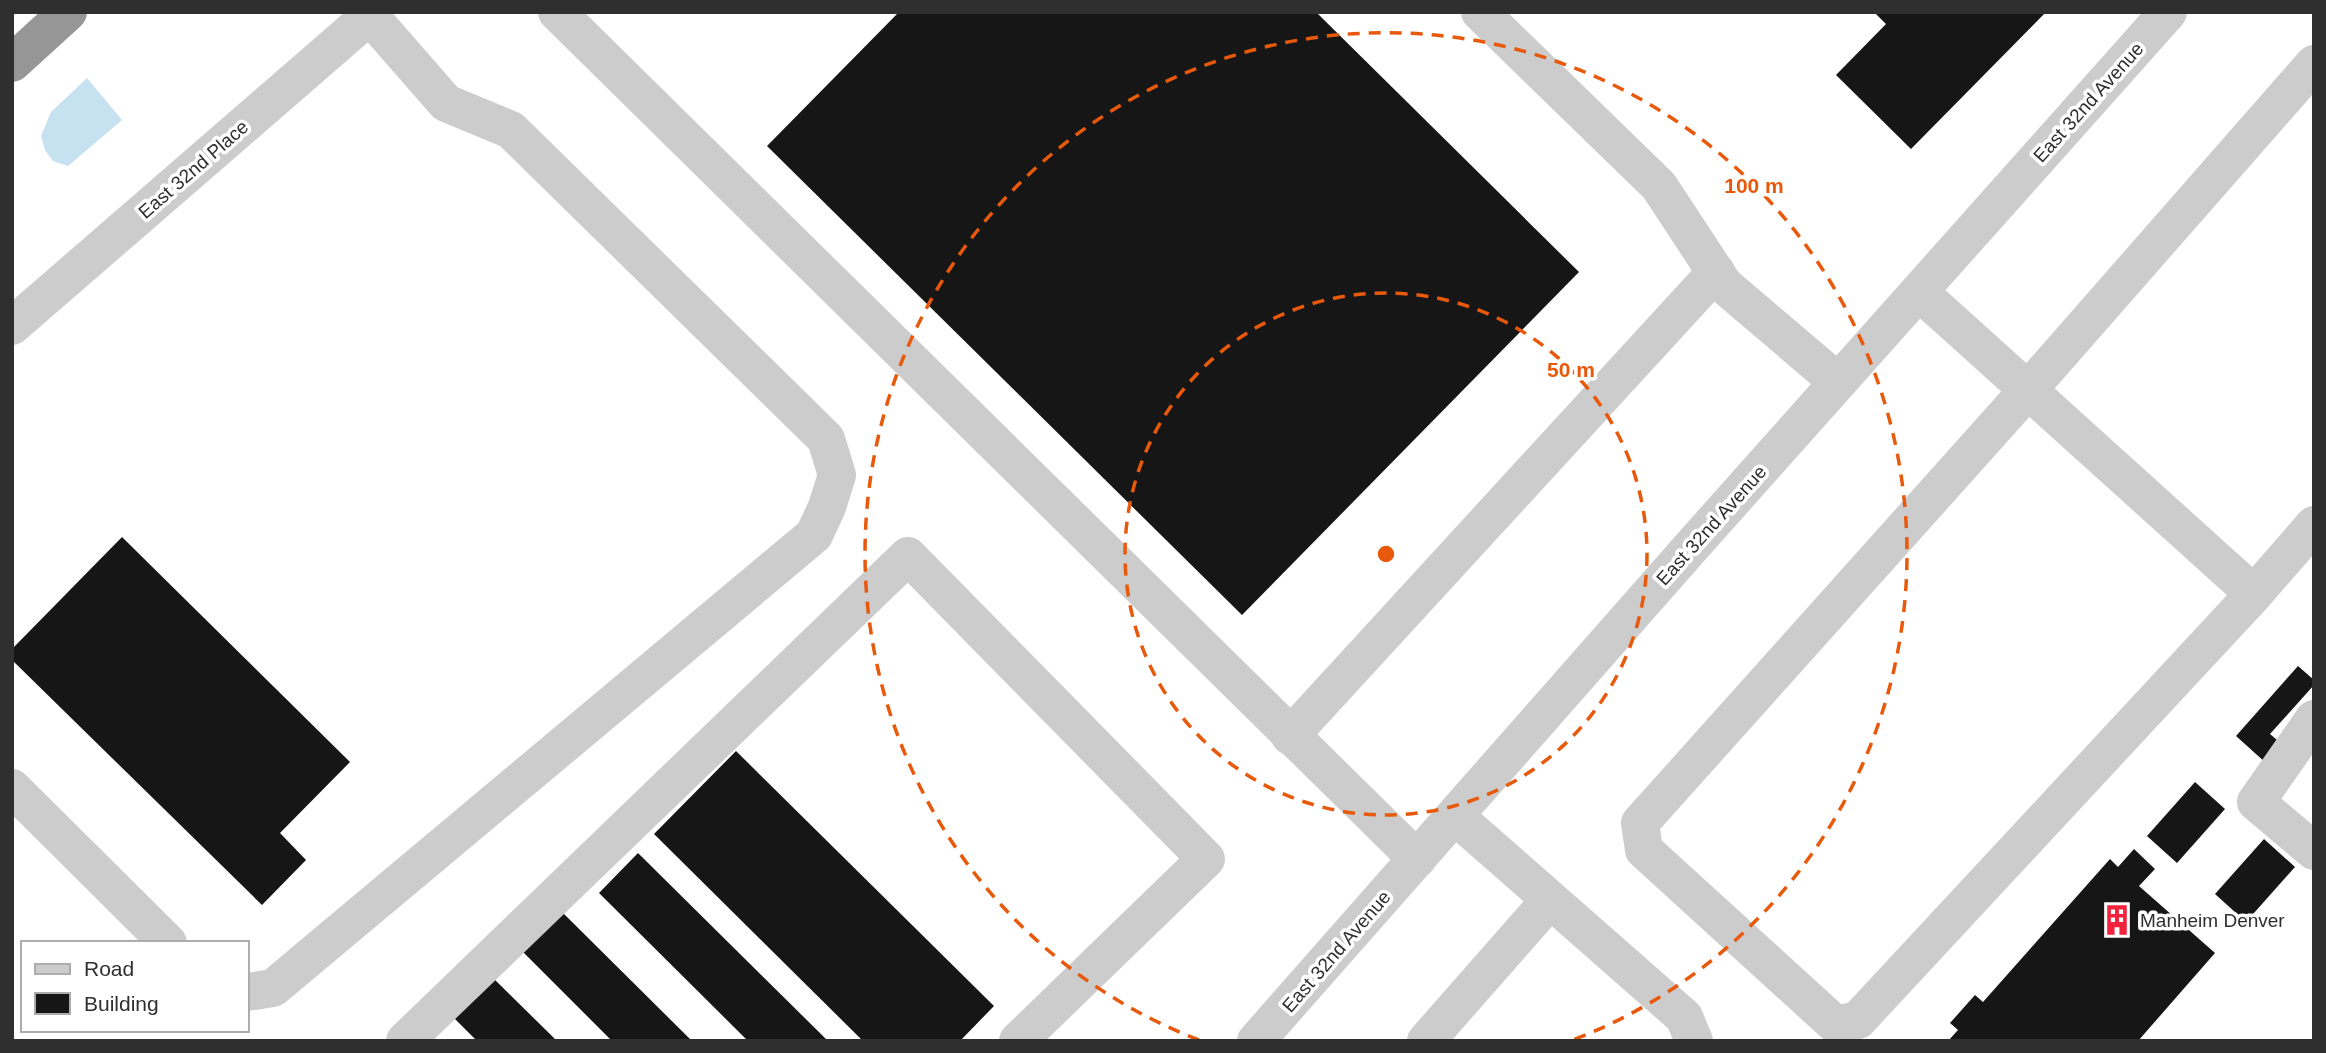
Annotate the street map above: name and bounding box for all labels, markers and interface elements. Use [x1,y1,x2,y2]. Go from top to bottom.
street label: East 32nd Avenue [2029,38,2148,167]
street label: East 32nd Place [134,116,252,223]
text: 100 m [1724,174,1784,197]
text: 50 m [1547,358,1595,381]
street label: East 32nd Avenue [1652,461,1771,590]
centre of rings [1374,542,1398,566]
street label: East 32nd Avenue [1278,886,1395,1016]
building icon: Manheim Denver [2100,903,2134,937]
place label: Manheim Denver [2140,910,2285,931]
legend [21,941,248,1032]
text: Road [84,957,134,980]
text: Building [84,992,159,1015]

